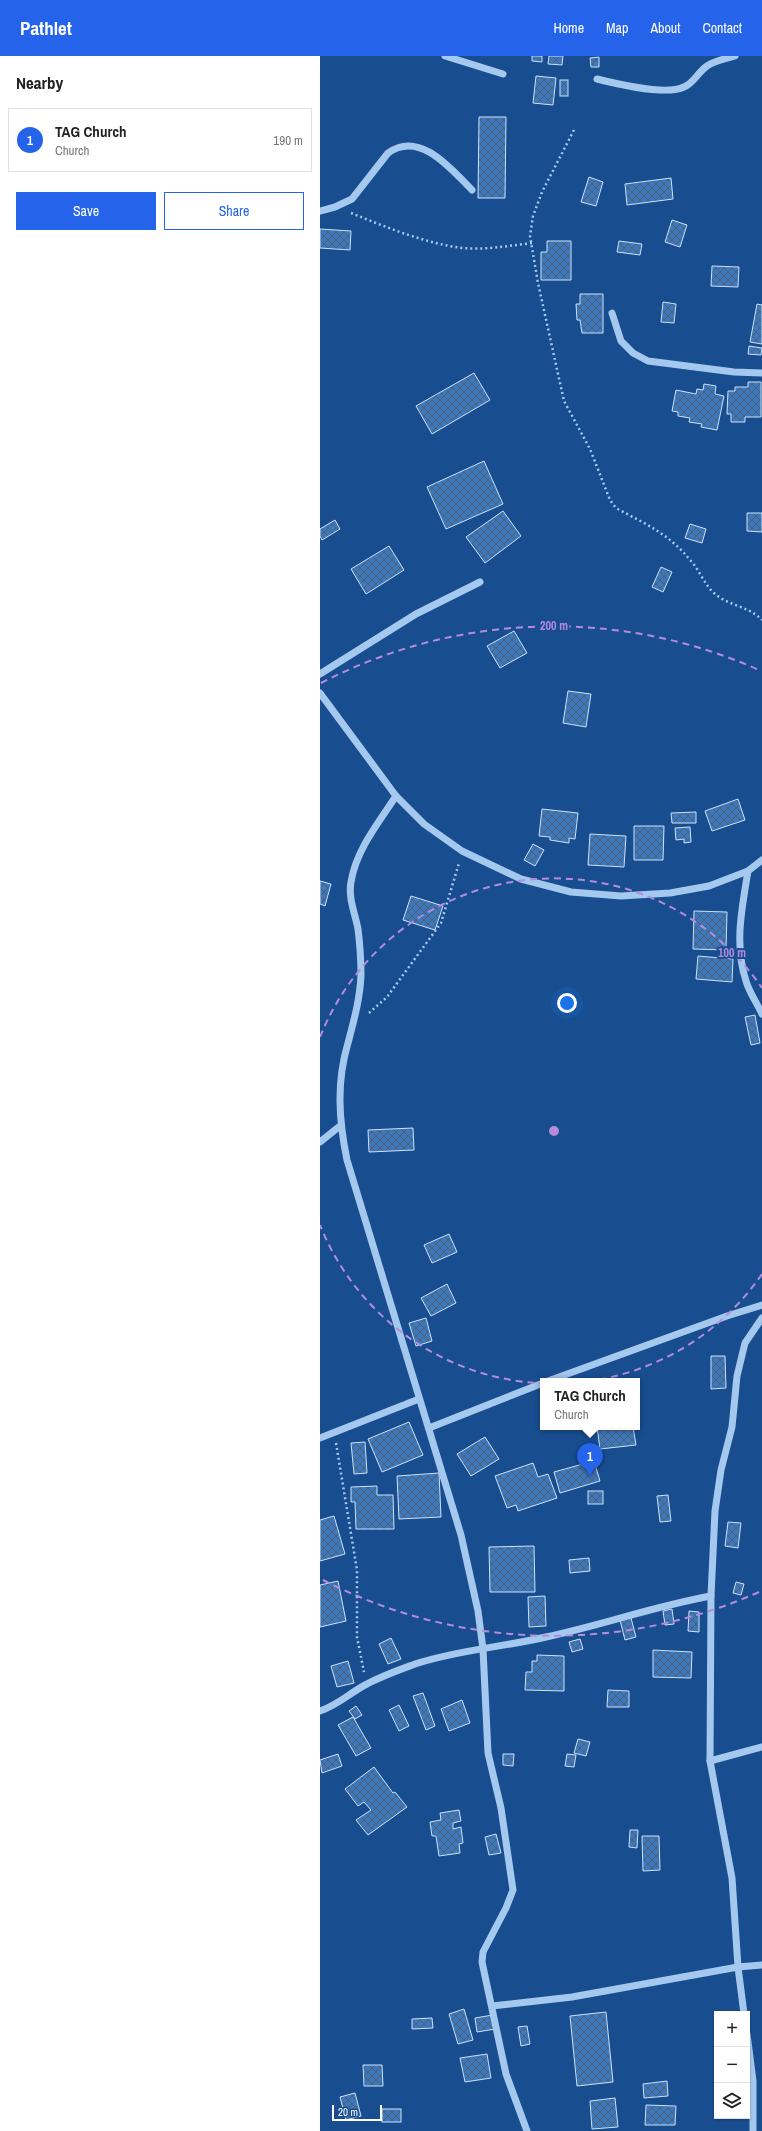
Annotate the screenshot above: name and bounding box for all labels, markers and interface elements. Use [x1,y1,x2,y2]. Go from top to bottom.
text: Pathlet [20,15,72,41]
text: Home [553,19,584,37]
text: Map [606,19,628,37]
text: About [650,19,680,37]
text: Contact [702,19,742,37]
text: Nearby [16,71,63,94]
text: TAG Church [55,121,127,142]
text: 1 [27,132,33,149]
text: 190 m [273,132,303,149]
text: Church [55,142,89,159]
button: Save [16,192,156,230]
button: Share [164,192,304,230]
text: 200 m [540,618,568,634]
text: 100 m [718,945,746,961]
your location [557,993,577,1013]
centre of rings [547,1124,561,1138]
popup [540,1378,640,1430]
text: TAG Church [554,1385,626,1406]
text: Church [554,1406,589,1423]
pin: 1 [577,1443,603,1476]
map controls [714,2011,750,2119]
button: + [714,2011,750,2047]
button: − [714,2047,750,2083]
button: layers [714,2083,750,2119]
scale bar [332,2103,382,2122]
text: 20 m [338,2105,358,2119]

